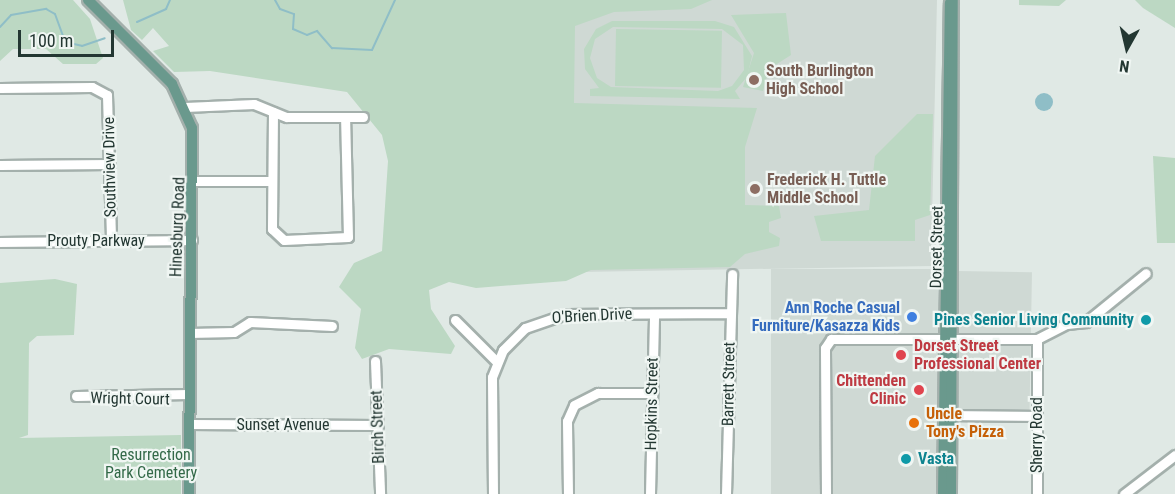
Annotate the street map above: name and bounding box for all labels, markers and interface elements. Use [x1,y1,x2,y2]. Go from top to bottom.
scale bar [21,18,117,56]
north arrow [1097,18,1157,78]
text: 100 m [29,30,73,51]
text: N [1118,56,1131,76]
place label: South Burlington High School [766,61,874,99]
marker: South Burlington High School [747,73,761,87]
street label: Southview Drive [100,117,120,217]
place label: Frederick H. Tuttle Middle School [767,170,887,208]
street label: Hinesburg Road [167,177,189,277]
marker: Frederick H. Tuttle Middle School [748,182,762,196]
street label: Dorset Street [927,205,947,289]
street label: Prouty Parkway [47,231,145,251]
place label: Ann Roche Casual Furniture/Kasazza Kids [752,298,900,336]
street label: O'Brien Drive [551,304,633,328]
marker: Ann Roche Casual Furniture/Kasazza Kids [905,310,919,324]
place label: Pines Senior Living Community [934,310,1134,330]
marker: Pines Senior Living Community [1139,313,1153,327]
place label: Dorset Street Professional Center [914,336,1041,374]
street label: Barrett Street [719,342,739,426]
marker: Dorset Street Professional Center [892,346,910,364]
street label: Hopkins Street [642,357,662,451]
place label: Chittenden Clinic [836,371,906,409]
marker: Chittenden Clinic [910,381,928,399]
street label: Wright Court [90,389,170,409]
street label: Birch Street [367,390,389,464]
street label: Sherry Road [1027,397,1047,473]
place label: Uncle Tony's Pizza [926,404,1004,442]
street label: Sunset Avenue [236,415,330,435]
marker: Uncle Tony's Pizza [907,416,921,430]
park label: Resurrection Park Cemetery [105,445,197,483]
place label: Vasta [918,449,954,469]
marker: Vasta [899,452,913,466]

